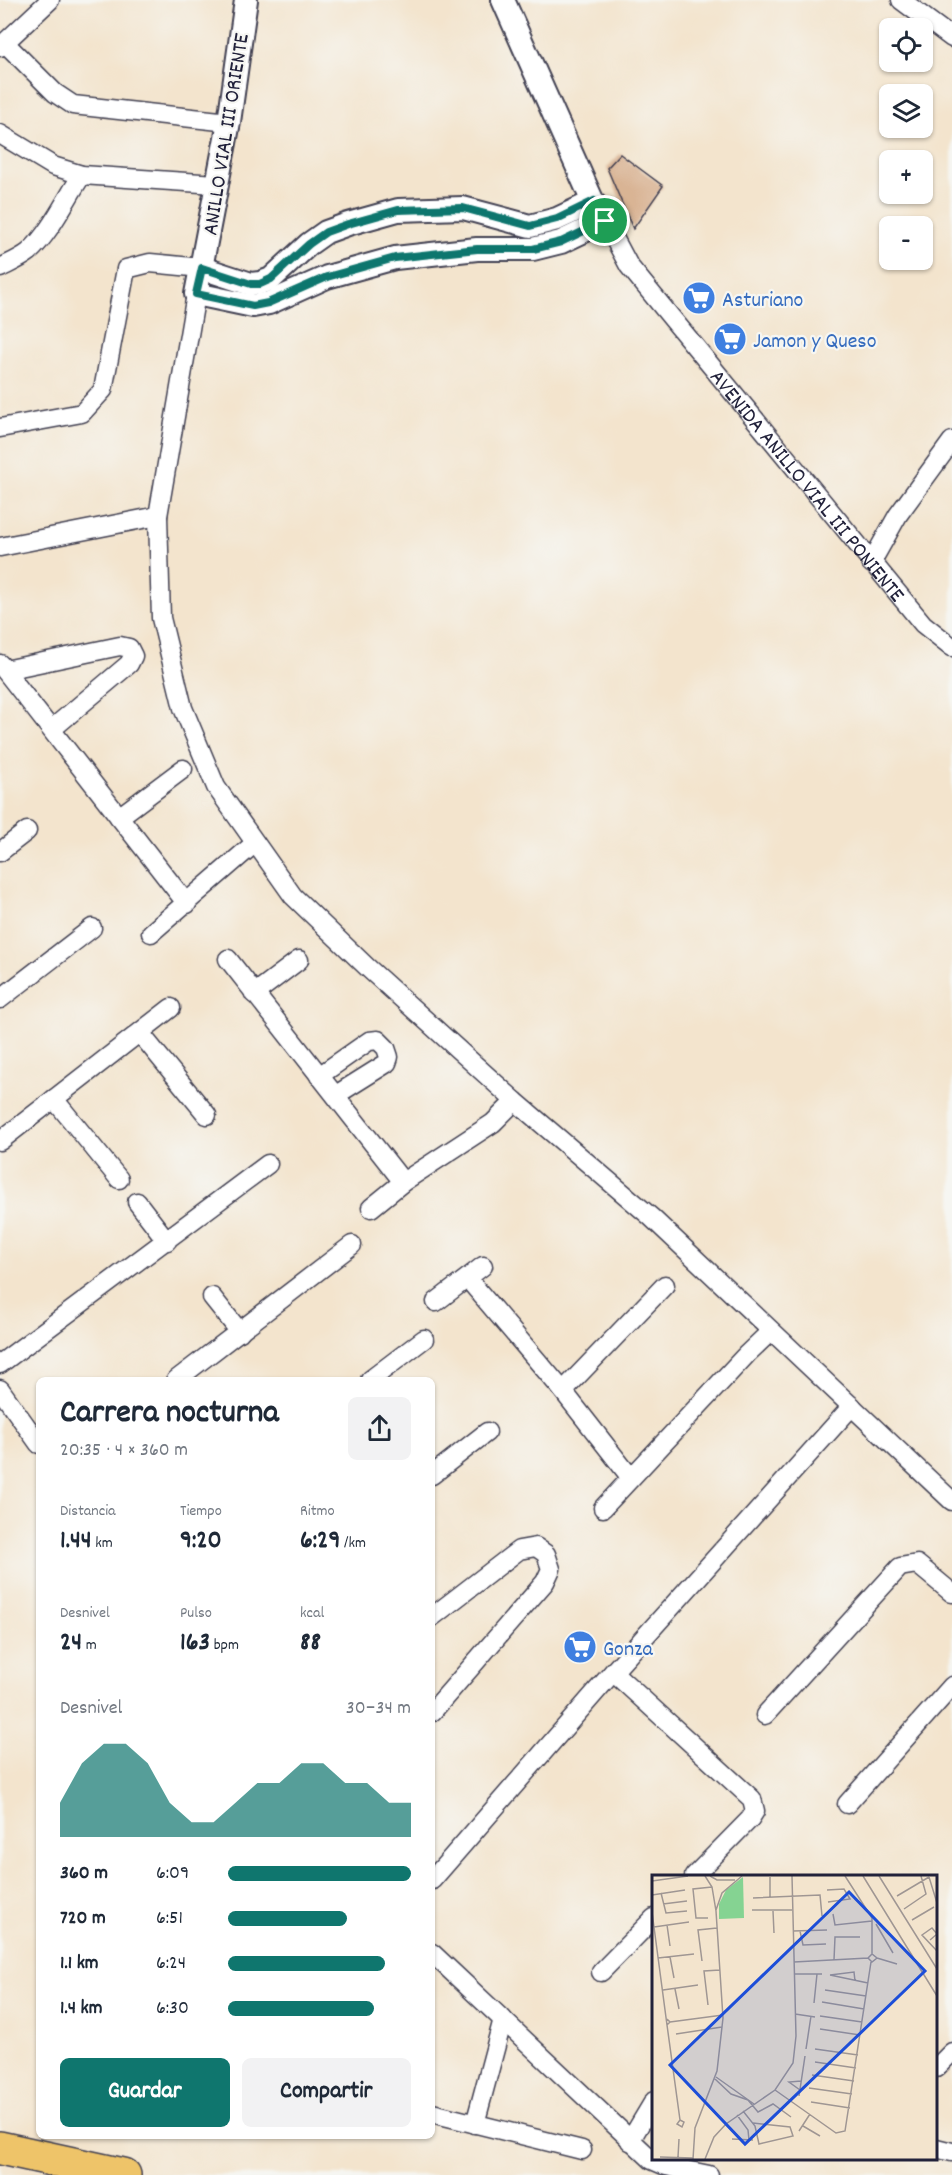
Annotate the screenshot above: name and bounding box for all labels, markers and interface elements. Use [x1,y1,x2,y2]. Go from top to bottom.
map controls [879,18,933,270]
button: locate [879,18,933,72]
street label: ANILLO VIAL III ORIENTE [196,31,259,238]
button: layers [879,84,933,138]
button: + [879,150,933,204]
pin [579,195,630,246]
icon: arrive [588,204,621,237]
button: − [879,216,933,270]
supermarket icon: Asturiano [681,280,717,316]
place label: Asturiano [722,286,803,317]
supermarket icon: Jamon y Queso [712,321,748,357]
place label: Jamon y Queso [753,327,876,358]
street label: AVENIDA ANILLO VIAL III PONIENTE [701,364,911,610]
text: Carrera nocturna [60,1391,279,1438]
button: share [348,1397,411,1460]
text: 20:35 · 4 × 360 m [60,1437,188,1465]
text: Distancia [60,1500,116,1523]
text: Tiempo [180,1500,222,1523]
text: Ritmo [300,1500,335,1523]
text: 1.44 [60,1523,92,1560]
text: 9:20 [180,1523,222,1560]
text: 6:29 [300,1523,340,1560]
text: km [92,1532,113,1555]
text: /km [340,1532,366,1555]
text: Desnivel [60,1602,110,1625]
text: Pulso [180,1602,212,1625]
text: kcal [300,1602,324,1625]
text: 24 [60,1625,82,1662]
text: 163 [180,1625,210,1662]
text: 88 [300,1625,321,1662]
supermarket icon: Gonza [562,1629,598,1665]
text: m [82,1634,97,1657]
text: bpm [210,1634,239,1657]
place label: Gonza [603,1635,653,1666]
text: Desnivel [60,1695,122,1723]
text: 30–34 m [346,1695,411,1723]
text: 360 m [60,1860,108,1888]
text: 6:09 [156,1860,189,1888]
inset map [652,1875,937,2160]
text: 720 m [60,1905,106,1933]
text: 6:51 [156,1905,183,1933]
text: 1.1 km [60,1950,99,1978]
text: 6:24 [156,1950,186,1978]
text: 1.4 km [60,1995,103,2023]
text: 6:30 [156,1995,189,2023]
button: Guardar [60,2058,230,2127]
button: Compartir [242,2058,411,2127]

